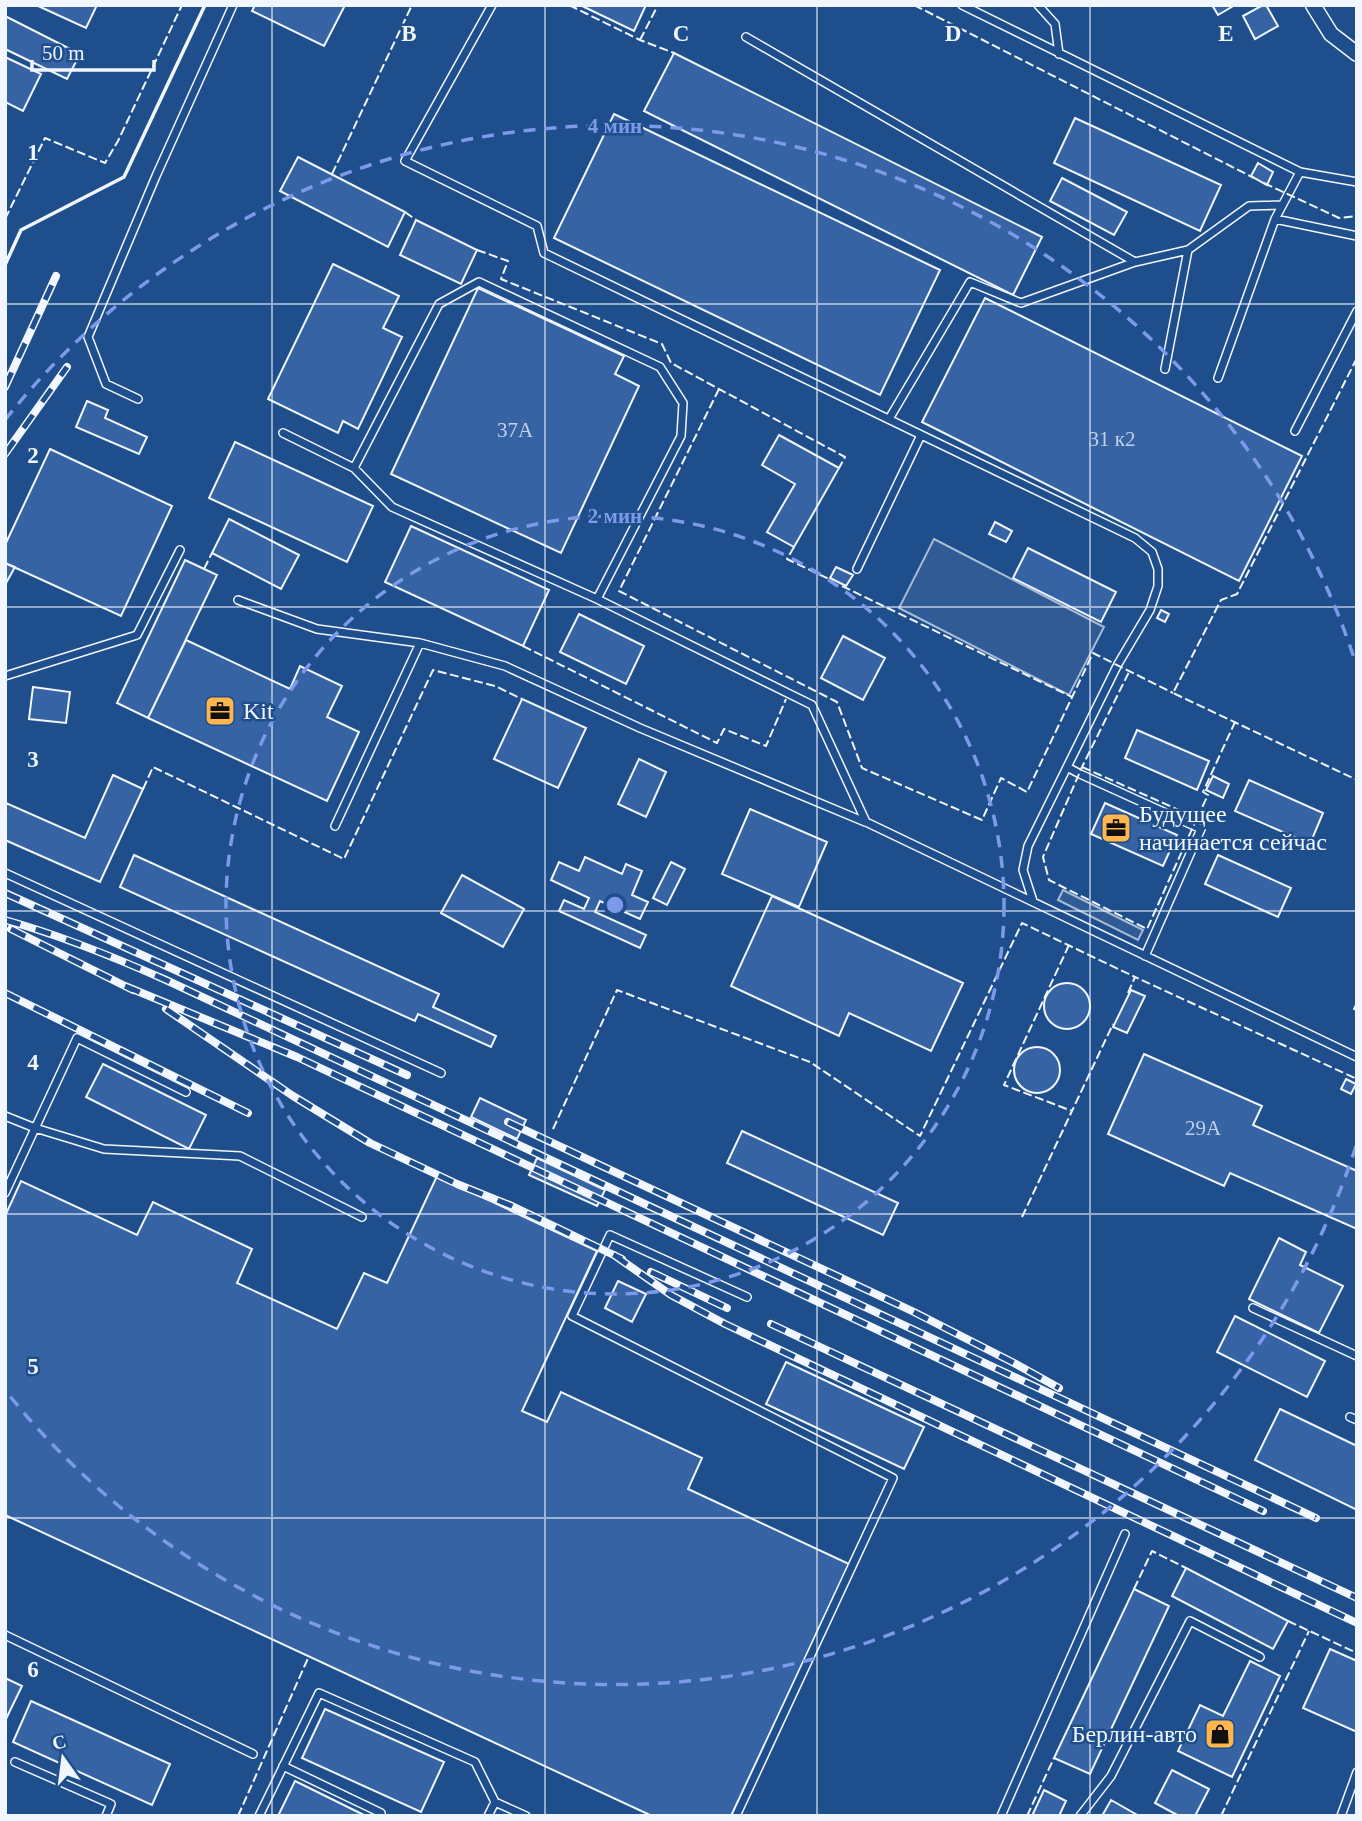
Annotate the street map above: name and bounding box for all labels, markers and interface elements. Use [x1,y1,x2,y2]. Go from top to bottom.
text: B [401,21,417,46]
text: C [673,21,689,46]
text: D [945,21,961,46]
text: E [1218,21,1234,46]
scale bar [32,28,154,72]
text: 50 m [42,41,85,65]
text: 4 мин [588,114,642,138]
text: 1 [27,140,39,165]
house number: 37А [497,418,534,442]
house number: 31 к2 [1089,427,1135,451]
text: 2 [27,443,39,468]
text: 2 мин [588,504,642,528]
office icon: Kit [203,694,237,728]
place label: Kit [243,698,274,724]
text: 3 [27,747,39,772]
place label: Будущее начинается сейчас [1139,801,1327,855]
office icon: Будущее начинается сейчас [1099,811,1133,845]
centre of rings [603,893,627,917]
text: 4 [27,1050,39,1075]
house number: 29А [1185,1116,1222,1140]
text: 5 [27,1354,39,1379]
text: 6 [27,1657,39,1682]
shop icon: Берлин-авто [1203,1717,1237,1751]
place label: Берлин-авто [1072,1721,1197,1747]
north arrow [28,1723,98,1793]
text: С [50,1730,68,1754]

